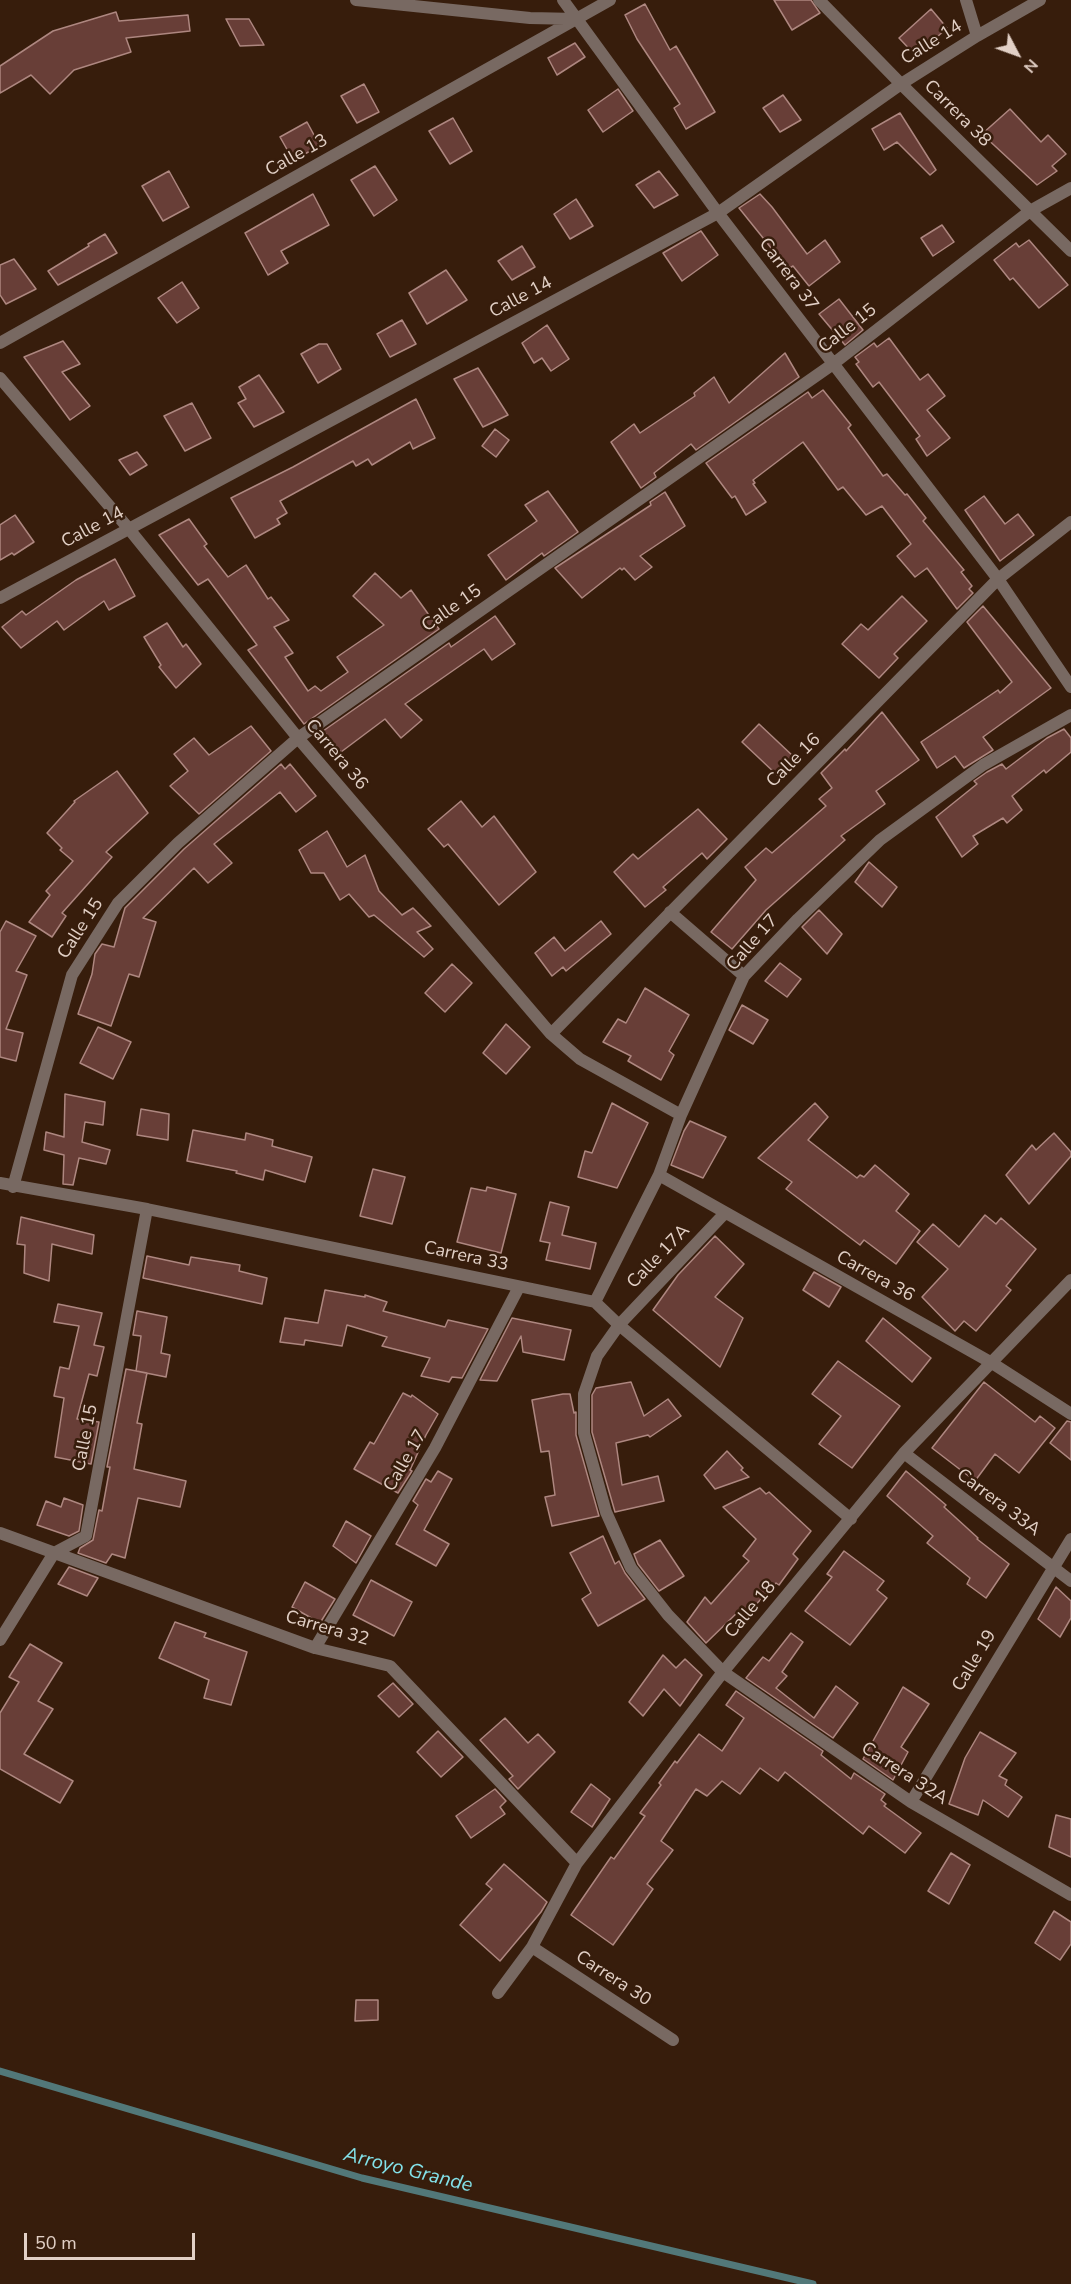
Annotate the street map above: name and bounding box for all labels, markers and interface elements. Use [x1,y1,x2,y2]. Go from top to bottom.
street label: Calle 14 [898,16,966,70]
north arrow [987,24,1047,84]
text: N [1018,54,1043,78]
street label: Carrera 38 [919,76,995,152]
street label: Calle 13 [262,130,332,182]
street label: Carrera 37 [754,234,822,316]
street label: Calle 14 [486,273,556,323]
street label: Calle 15 [815,300,881,358]
street label: Calle 14 [58,503,128,553]
street label: Calle 15 [418,581,486,637]
street label: Carrera 36 [300,715,372,795]
street label: Calle 16 [762,729,826,793]
street label: Calle 15 [53,895,109,963]
street label: Calle 17 [723,910,783,976]
street label: Calle 17A [623,1220,695,1294]
street label: Carrera 33 [422,1238,510,1276]
street label: Carrera 36 [832,1247,918,1307]
street label: Calle 15 [69,1403,103,1473]
street label: Calle 17 [380,1426,432,1496]
street label: Carrera 33A [952,1465,1044,1541]
street label: Calle 18 [721,1577,781,1643]
street label: Carrera 32 [283,1607,371,1651]
street label: Calle 19 [948,1626,1002,1696]
street label: Carrera 32A [857,1738,951,1810]
street label: Carrera 30 [571,1947,655,2011]
water label: Arroyo Grande [341,2143,475,2199]
scale bar [27,2221,198,2259]
text: 50 m [35,2231,77,2255]

